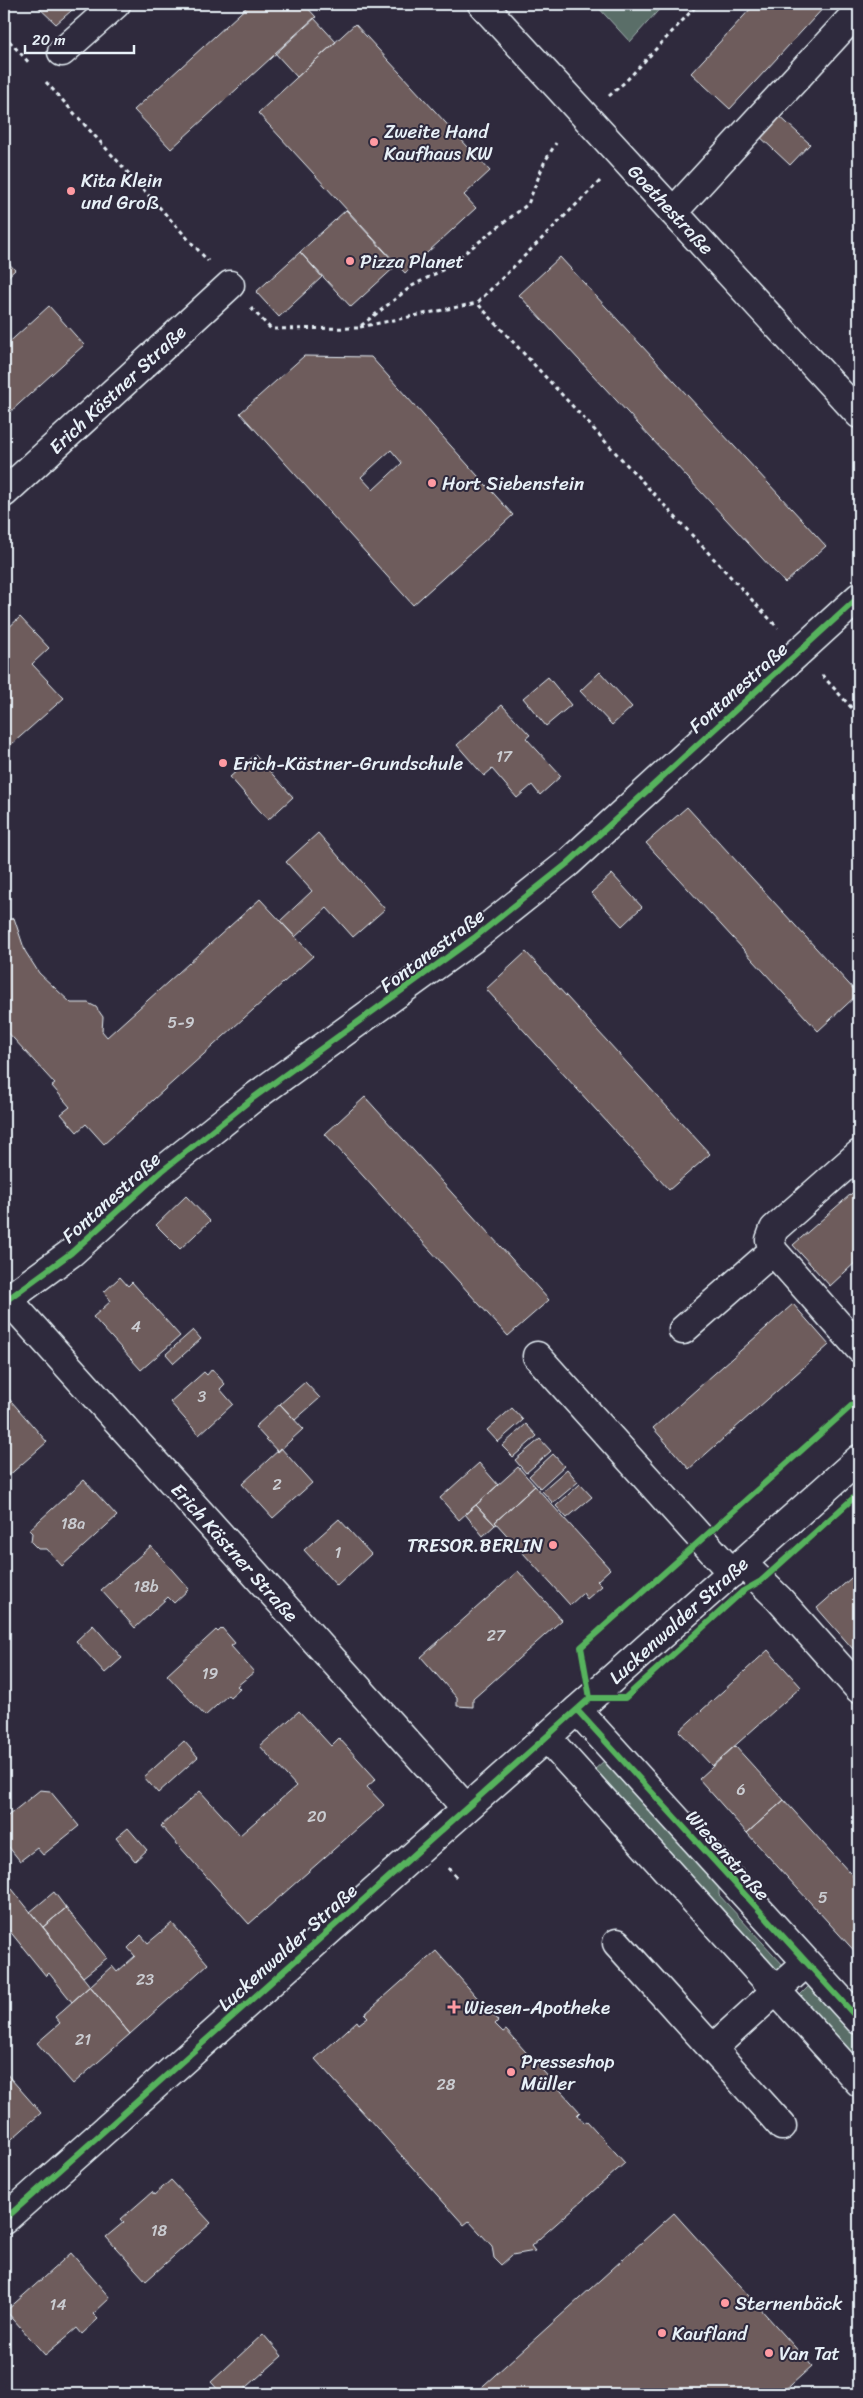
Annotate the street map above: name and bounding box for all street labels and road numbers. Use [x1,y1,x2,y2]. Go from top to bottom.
street label: Goethestraße [619,156,722,263]
street label: Erich Kästner Straße [41,316,194,462]
street label: Fontanestraße [681,633,796,741]
street label: Fontanestraße [373,900,492,1001]
street label: Fontanestraße [54,1143,169,1251]
street label: Erich Kästner Straße [163,1475,307,1630]
street label: Luckenwalder Straße [601,1548,756,1693]
street label: Wiesenstraße [677,1802,778,1909]
street label: Luckenwalder Straße [210,1875,365,2020]

